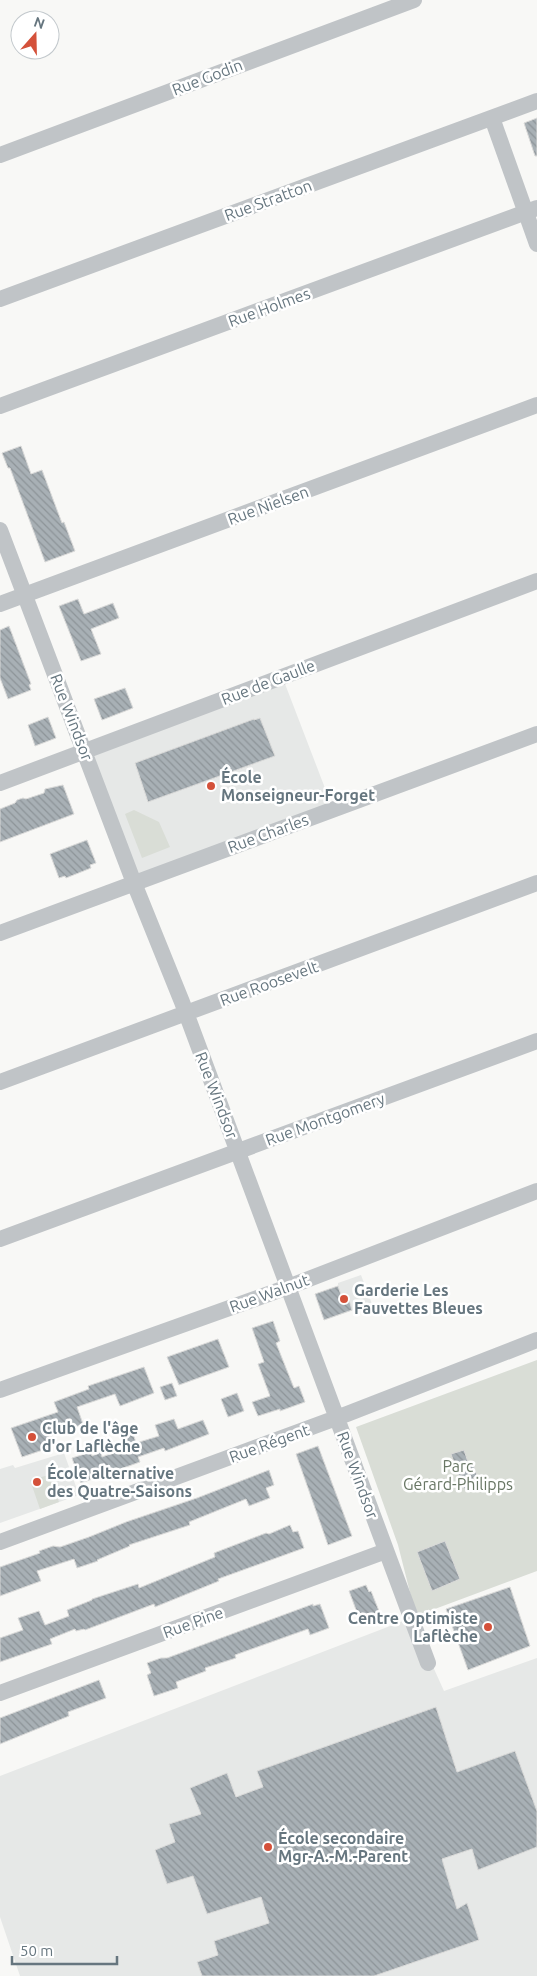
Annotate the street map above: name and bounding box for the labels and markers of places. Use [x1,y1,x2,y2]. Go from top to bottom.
place label: École Monseigneur-Forget [221,766,375,804]
marker: École Monseigneur-Forget [205,780,217,792]
place label: Garderie Les Fauvettes Bleues [354,1281,483,1317]
marker: Garderie Les Fauvettes Bleues [338,1293,350,1305]
place label: Club de l'âge d'or Laflèche [42,1419,140,1455]
marker: Club de l'âge d'or Laflèche [26,1431,38,1443]
place label: École alternative des Quatre-Saisons [47,1462,192,1500]
marker: École alternative des Quatre-Saisons [31,1476,43,1488]
place label: Centre Optimiste Laflèche [348,1609,478,1645]
marker: Centre Optimiste Laflèche [482,1621,494,1633]
place label: École secondaire Mgr-A.-M.-Parent [278,1827,408,1865]
marker: École secondaire Mgr-A.-M.-Parent [262,1841,274,1853]

